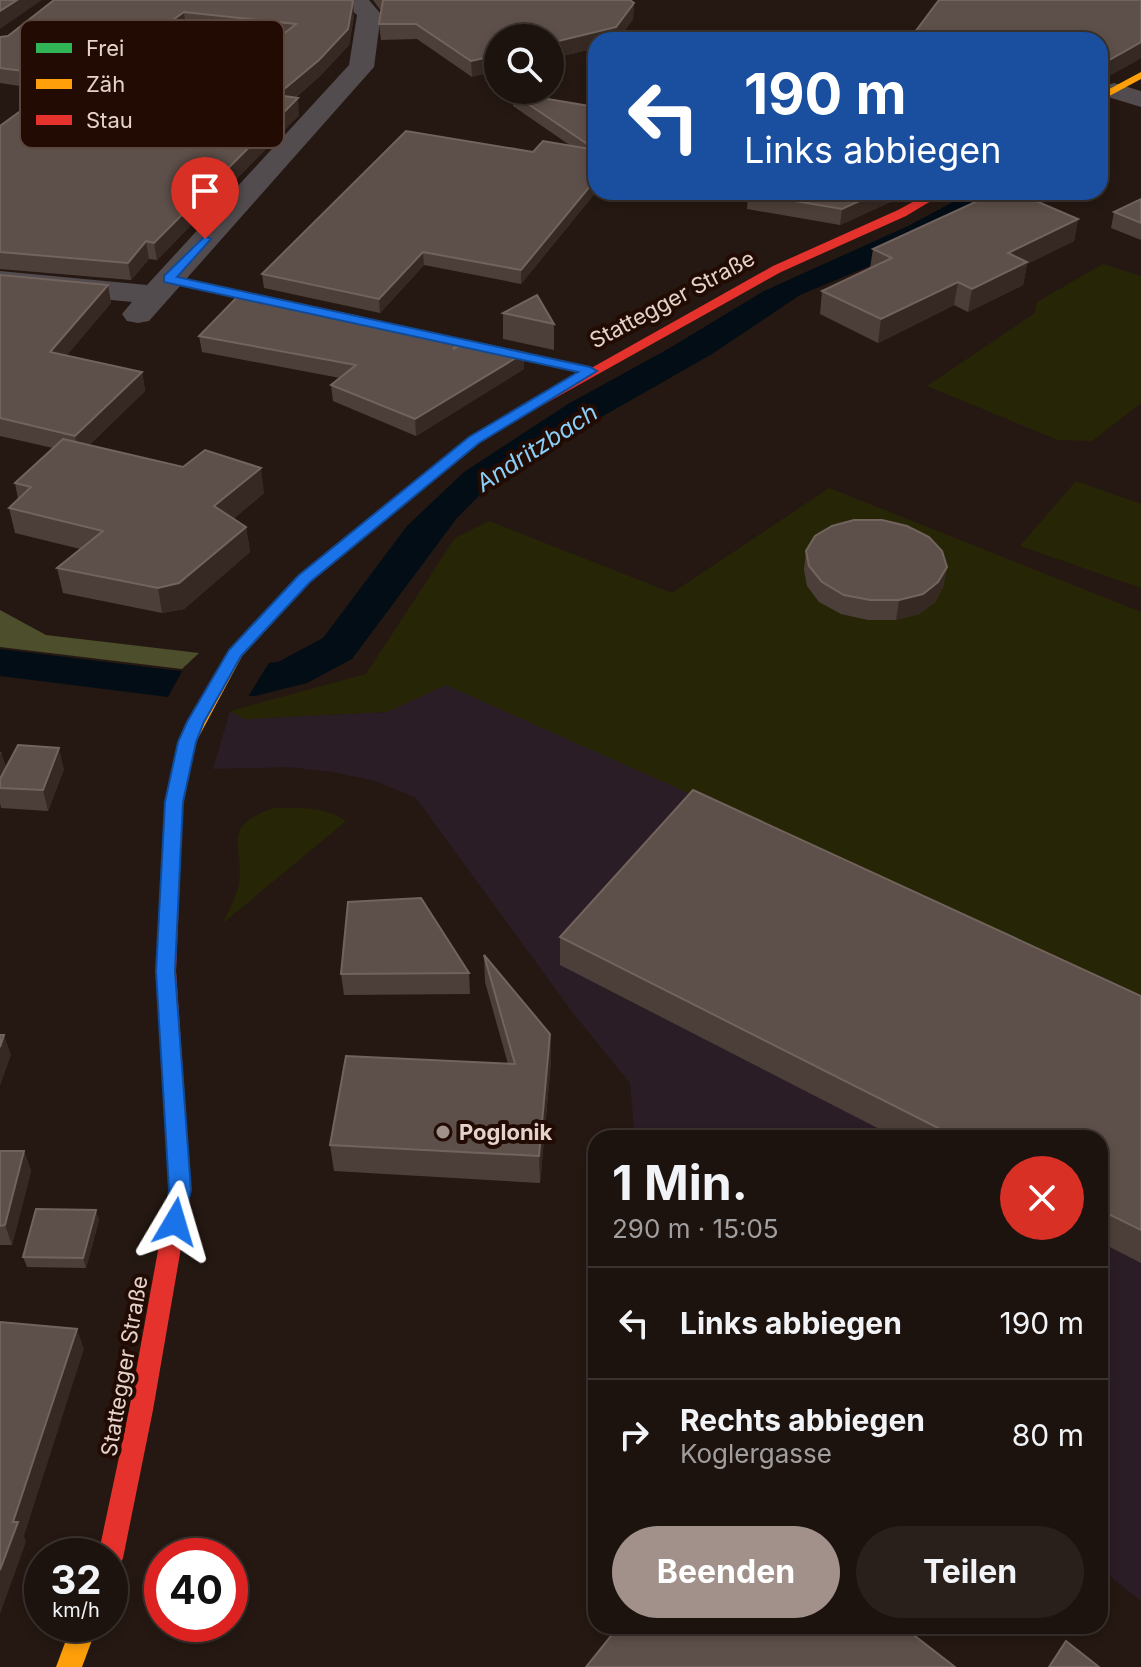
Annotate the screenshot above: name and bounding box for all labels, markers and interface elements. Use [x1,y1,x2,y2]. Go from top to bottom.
legend [20,20,284,148]
map controls [484,24,564,104]
button: search [484,24,564,104]
text: Frei [86,35,124,61]
text: 190 m [744,60,907,128]
icon: left [612,64,716,168]
text: Zäh [86,71,125,97]
text: Stau [86,107,133,133]
text: Links abbiegen [744,128,1002,172]
pin [171,157,239,239]
icon: arrive [183,169,227,213]
street label: Stattegger Straße [585,245,759,353]
water label: Andritzbach [470,398,603,498]
place label: Poglonik [459,1119,553,1145]
marker: Poglonik [434,1123,452,1141]
text: 1 Min. [612,1153,748,1212]
button: close [1000,1156,1084,1240]
position arrow [133,1180,217,1264]
text: 290 m · 15:05 [612,1213,779,1244]
street label: Stattegger Straße [95,1274,153,1458]
icon: left [612,1301,656,1345]
text: Links abbiegen [680,1305,902,1341]
text: 190 m [1000,1305,1084,1341]
text: Rechts abbiegen [680,1402,925,1438]
icon: right [612,1413,656,1457]
text: 80 m [1012,1417,1084,1453]
text: Koglergasse [680,1438,832,1469]
button: Beenden [612,1526,840,1618]
button: Teilen [856,1526,1084,1618]
speed limit sign: 40 [144,1538,248,1642]
text: 32 [50,1555,102,1604]
text: km/h [52,1598,100,1622]

